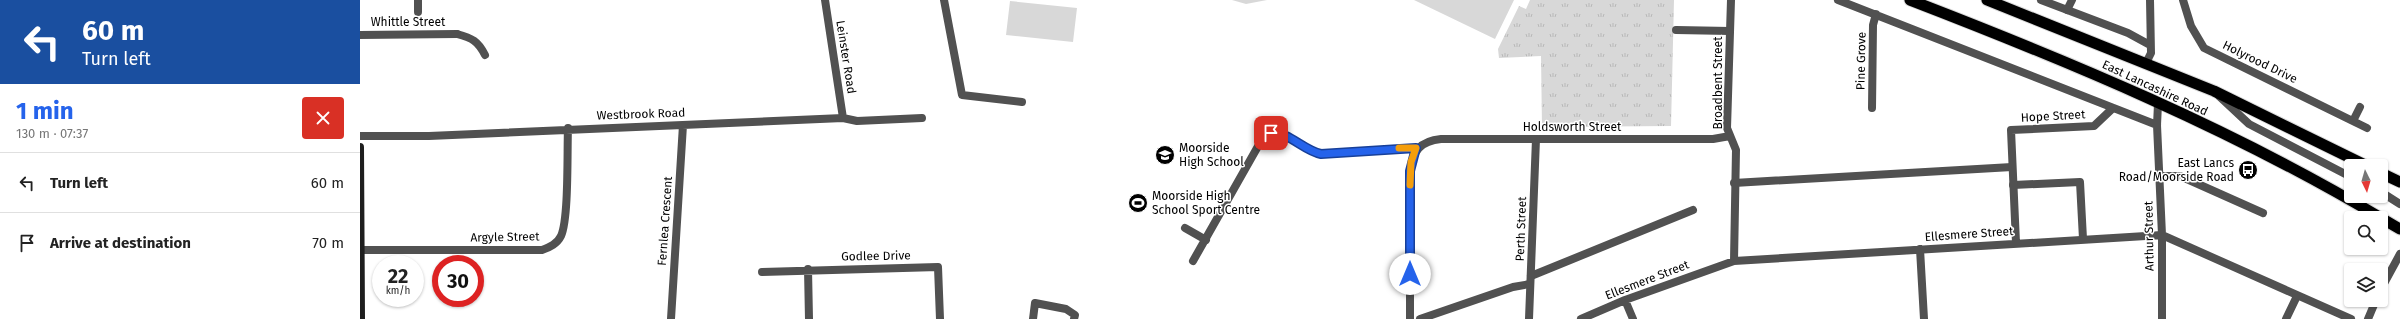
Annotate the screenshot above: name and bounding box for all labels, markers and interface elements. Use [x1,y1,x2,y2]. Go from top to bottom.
text: 60 m [82,14,144,47]
street label: Whittle Street [371,15,446,29]
icon: left [16,16,68,68]
street label: Leinster Road [833,19,859,95]
street label: Pine Grove [1853,32,1869,90]
street label: Broadbent Street [1711,36,1725,129]
street label: Holyrood Drive [2220,38,2300,86]
text: Turn left [82,48,151,70]
street label: East Lancashire Road [2100,57,2210,119]
text: 1 min [16,97,74,125]
button: close [302,97,344,139]
street label: Westbrook Road [596,105,686,123]
street label: Hope Street [2020,107,2086,125]
pin [1254,116,1288,150]
street label: Holdsworth Street [1523,120,1622,134]
icon: arrive [1260,122,1282,144]
text: 130 m · 07:37 [16,126,88,141]
place label: Moorside High School [1179,141,1244,169]
school or university icon: Moorside High School [1154,144,1176,166]
place label: East Lancs Road/Moorside Road [2119,156,2234,184]
bus stop icon: East Lancs Road/Moorside Road [2237,159,2259,181]
north arrow [2344,159,2388,203]
map controls [2344,159,2388,307]
icon: left [16,172,38,194]
text: Turn left [50,174,108,192]
text: 60 m [311,174,344,192]
street label: Fernlea Crescent [655,175,675,266]
place label: Moorside High School Sport Centre [1152,189,1260,217]
sports icon: Moorside High School Sport Centre [1127,192,1149,214]
street label: Perth Street [1513,196,1529,262]
street label: Arthur Street [2141,200,2157,271]
button: search [2344,211,2388,255]
street label: Ellesmere Street [1924,224,2014,244]
street label: Argyle Street [470,229,540,245]
icon: arrive [16,232,38,254]
text: Arrive at destination [50,234,191,252]
text: 70 m [312,234,344,252]
street label: Godlee Drive [841,248,911,264]
position arrow [1389,253,1431,295]
speed limit sign: 30 [432,255,484,307]
street label: Ellesmere Street [1603,257,1692,302]
button: layers [2344,263,2388,307]
text: 22 [388,264,408,288]
text: km/h [386,285,410,297]

